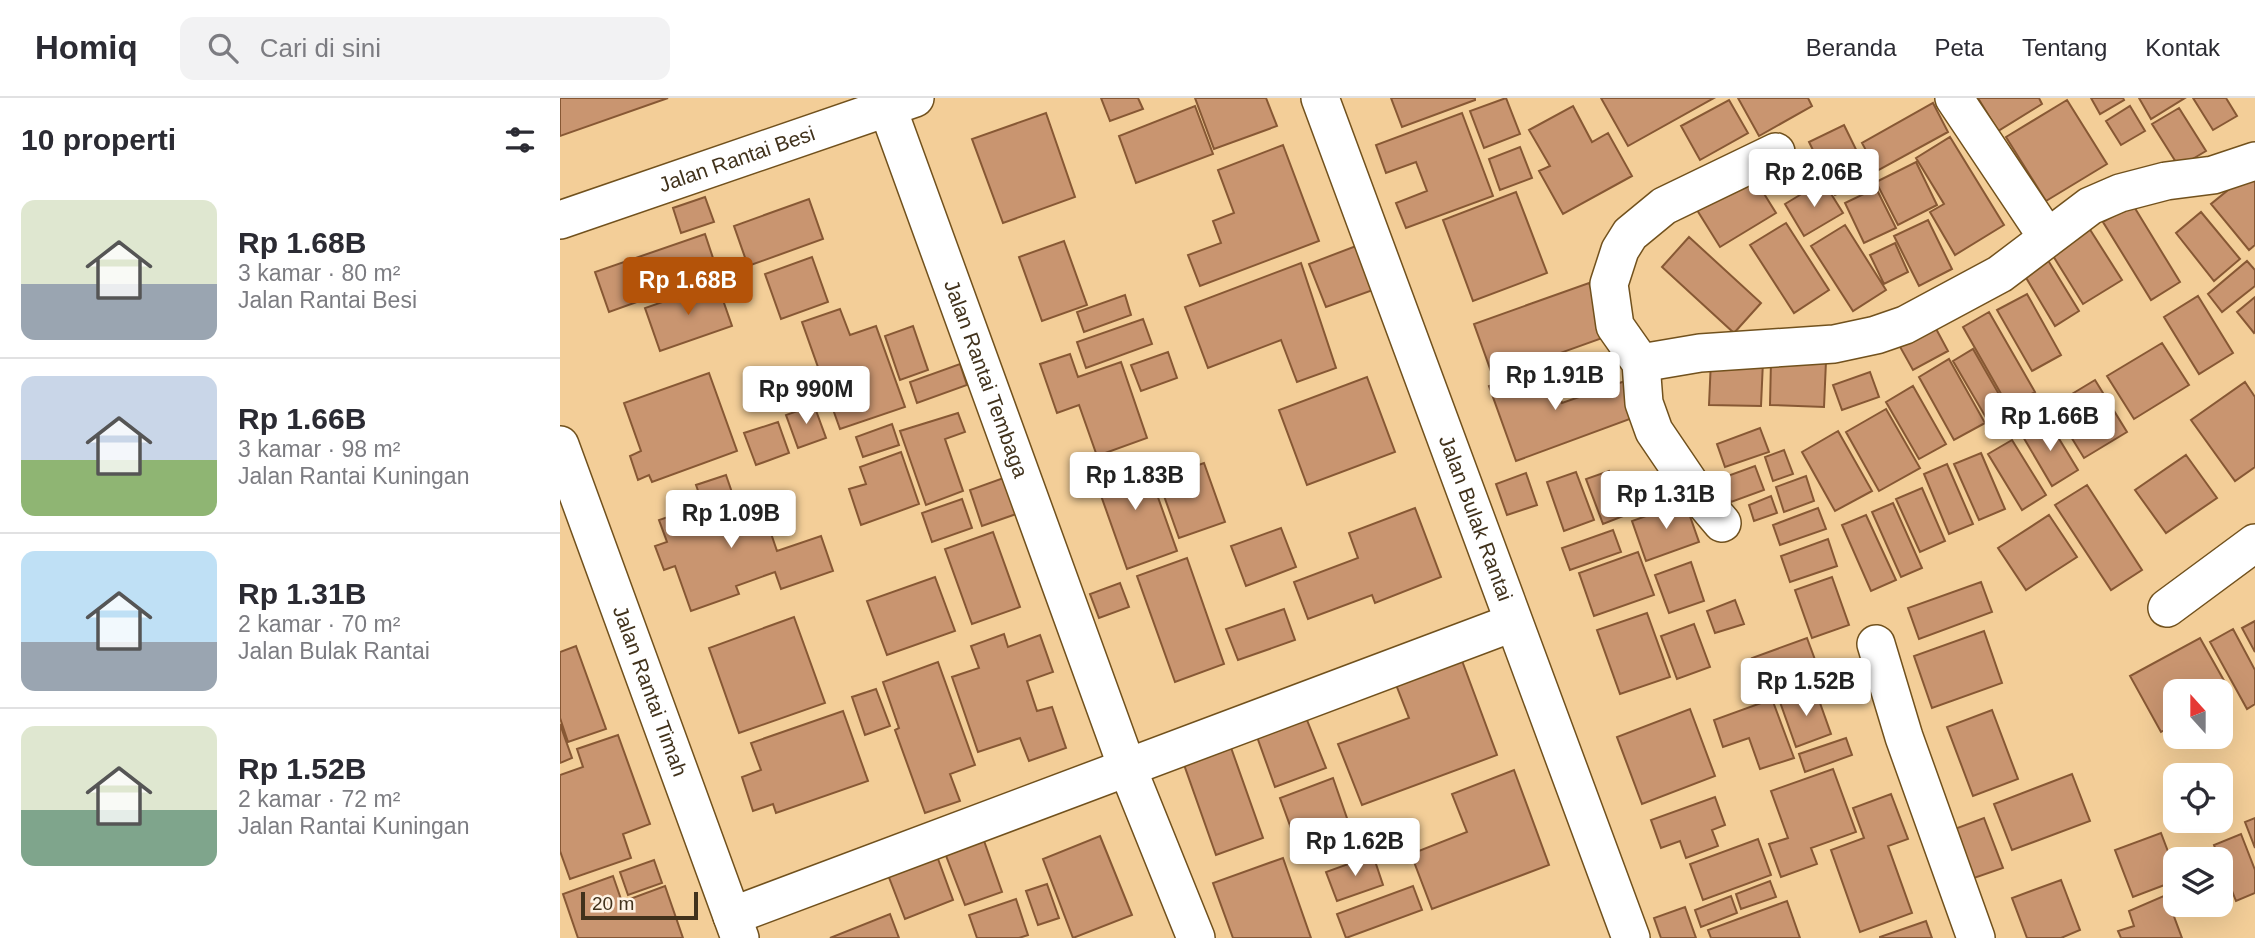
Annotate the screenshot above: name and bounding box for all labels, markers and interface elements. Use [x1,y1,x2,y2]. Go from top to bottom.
search box [180,17,670,80]
text: Homiq [35,29,138,66]
icon: search [204,29,242,67]
text: Cari di sini [260,33,381,63]
text: Beranda [1806,34,1897,61]
text: Peta [1935,34,1984,61]
text: Tentang [2022,34,2107,61]
text: Kontak [2145,34,2220,61]
icon: filters [501,121,539,159]
street label: Jalan Rantai Besi [656,121,818,196]
text: 10 properti [21,123,176,156]
pin: Rp 2.06B [1742,150,1886,209]
text: Rp 2.06B [1765,159,1863,185]
text: Rp 1.68B [238,226,366,259]
icon: home [77,228,161,312]
pin: Rp 1.68B [616,258,760,317]
text: 3 kamar · 80 m² [238,260,400,286]
text: Rp 1.68B [639,267,737,293]
street label: Jalan Rantai Tembaga [940,277,1033,481]
text: Jalan Rantai Besi [238,287,417,313]
pin: Rp 1.91B [1483,352,1627,412]
text: Rp 1.91B [1506,362,1604,388]
pin: Rp 990M [741,366,871,426]
text: Rp 990M [759,376,853,402]
pin: Rp 1.66B [1978,394,2122,453]
text: Rp 1.66B [238,402,366,435]
text: Rp 1.66B [2001,403,2099,429]
icon: home [77,404,161,488]
street label: Jalan Bulak Rantai [1435,432,1517,604]
text: 3 kamar · 98 m² [238,436,400,462]
pin: Rp 1.83B [1063,452,1207,512]
text: Rp 1.83B [1086,462,1184,488]
text: Jalan Rantai Kuningan [238,463,469,489]
pin: Rp 1.31B [1594,472,1738,531]
text: Rp 1.31B [1617,481,1715,507]
pin: Rp 1.09B [659,490,803,550]
text: Rp 1.09B [682,500,780,526]
text: Rp 1.31B [238,577,366,610]
icon: home [77,579,161,663]
street label: Jalan Rantai Timah [609,602,692,779]
text: 2 kamar · 70 m² [238,611,400,637]
text: Jalan Bulak Rantai [238,638,430,664]
pin: Rp 1.52B [1734,658,1878,718]
text: Rp 1.52B [1757,668,1855,694]
north arrow [2163,679,2233,749]
map controls [2163,679,2233,917]
text: Rp 1.52B [238,752,366,785]
icon: home [77,754,161,838]
button: locate [2163,763,2233,833]
text: 2 kamar · 72 m² [238,786,400,812]
text: Jalan Rantai Kuningan [238,813,469,839]
pin: Rp 1.62B [1283,818,1427,878]
text: Rp 1.62B [1306,828,1404,854]
button: layers [2163,847,2233,917]
scale bar [581,889,698,921]
text: 20 m [592,893,634,914]

